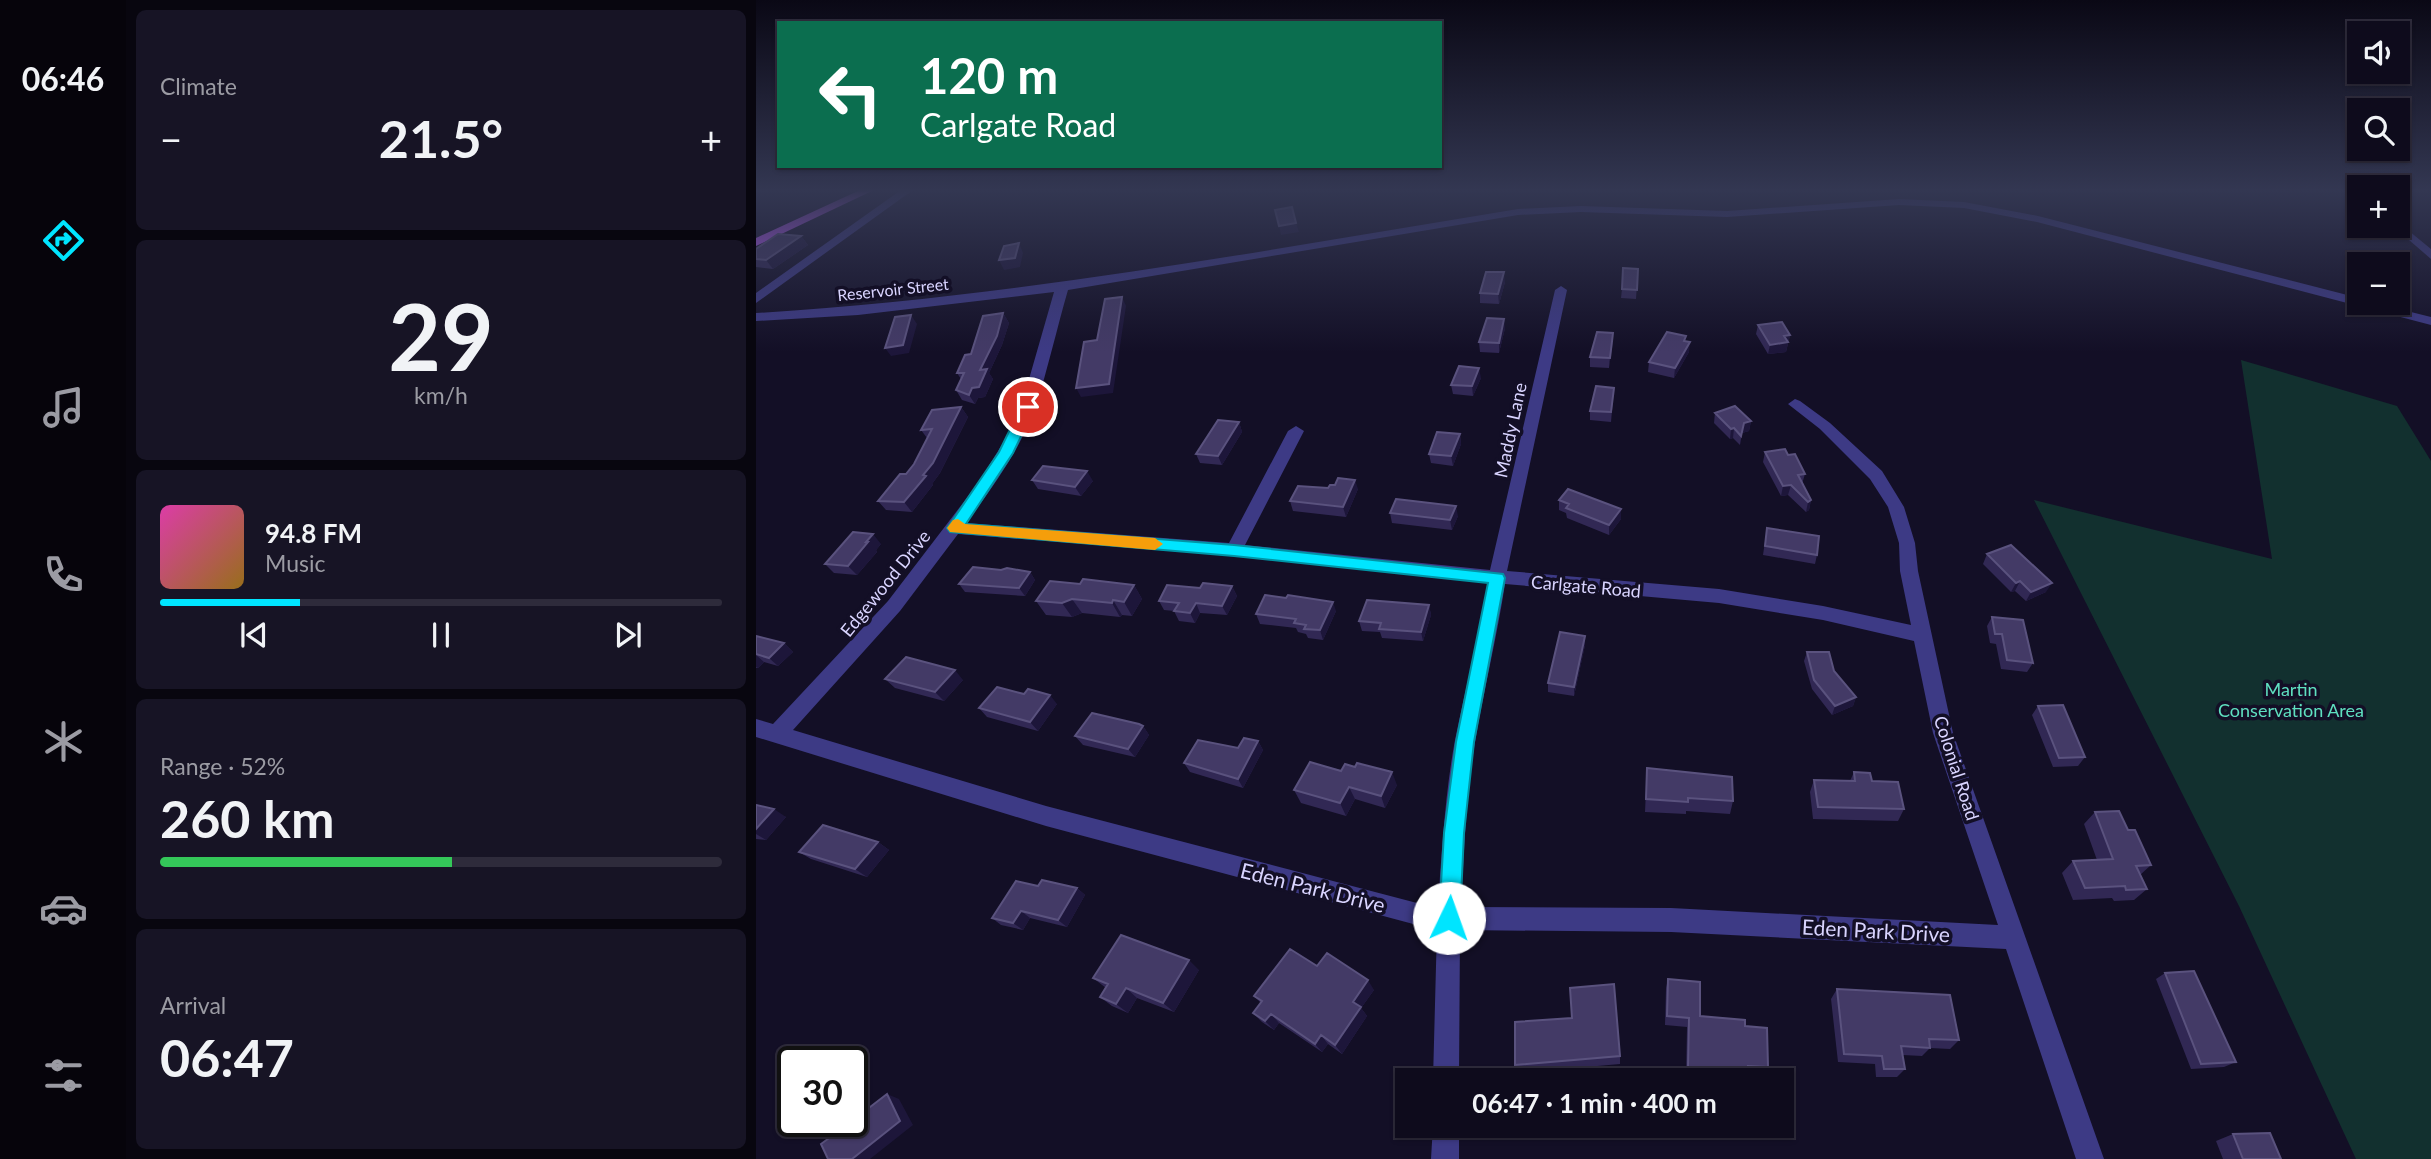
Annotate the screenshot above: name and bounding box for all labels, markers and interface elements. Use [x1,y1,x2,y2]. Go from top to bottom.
map controls [2347,21,2410,315]
button: sound [2347,21,2410,84]
text: 120 m [920,46,1058,104]
icon: left [805,49,896,140]
text: 06:46 [22,59,104,98]
text: Climate [160,72,237,100]
button: search [2347,98,2410,161]
text: Carlgate Road [920,105,1116,144]
text: 21.5° [379,107,503,169]
text: − [160,116,182,162]
text: + [700,116,722,162]
button: + [2347,175,2410,238]
icon: directions [39,216,88,265]
button: − [2347,252,2410,315]
street label: Reservoir Street [836,274,950,304]
text: 29 [388,281,494,390]
pin [998,377,1058,437]
street label: Maddy Lane [1489,380,1531,480]
text: km/h [414,381,468,409]
icon: music [39,383,88,432]
icon: arrive [1009,388,1047,426]
text: 94.8 FM [265,517,362,549]
street label: Edgewood Drive [835,525,935,641]
text: Music [265,549,325,577]
icon: phone [39,550,88,599]
street label: Carlgate Road [1530,570,1642,602]
icon: previous [235,616,273,654]
icon: pause [422,616,460,654]
icon: next [609,616,647,654]
park label: Martin Conservation Area [2218,678,2364,721]
street label: Colonial Road [1930,713,1984,823]
icon: climate [39,717,88,766]
text: Range · 52% [160,752,285,780]
text: 260 km [160,787,334,849]
street label: Eden Park Drive [1238,857,1388,917]
position arrow [1412,881,1486,955]
icon: car [39,884,88,933]
street label: Eden Park Drive [1801,914,1951,946]
text: Arrival [160,991,226,1019]
text: 06:47 [160,1026,294,1088]
speed limit sign: 30 [777,1046,868,1137]
icon: filters [39,1051,88,1100]
text: 06:47 · 1 min · 400 m [1472,1087,1717,1119]

